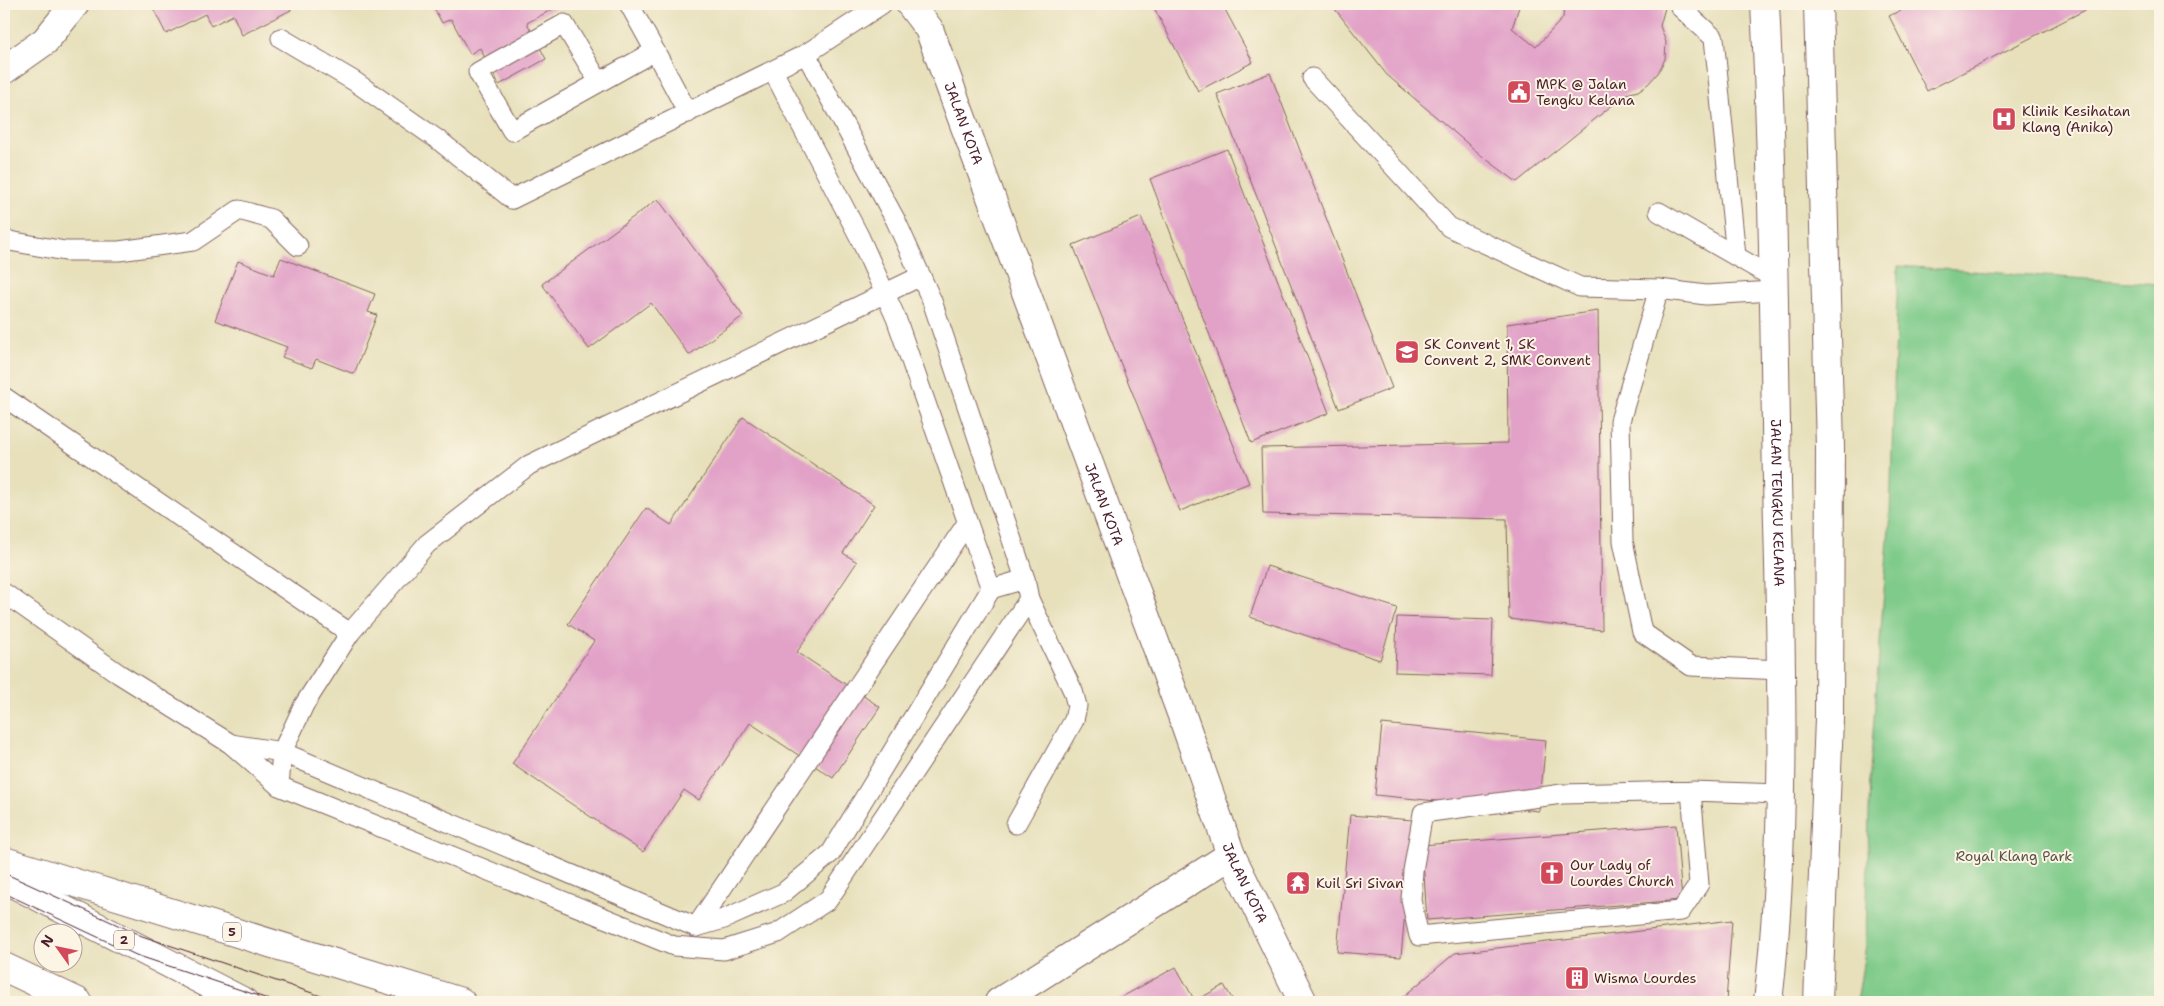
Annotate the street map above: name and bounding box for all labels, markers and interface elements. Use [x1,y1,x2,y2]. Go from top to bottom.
place label: MPK @ Jalan Tengku Kelana [1536,75,1635,109]
public building icon: MPK @ Jalan Tengku Kelana [1506,79,1532,105]
street label: JALAN KOTA [940,80,987,167]
place label: Klinik Kesihatan Klang (Anika) [2022,102,2131,136]
hospital icon: Klinik Kesihatan Klang (Anika) [1991,106,2017,132]
place label: SK Convent 1, SK Convent 2, SMK Convent [1424,335,1591,369]
school or university icon: SK Convent 1, SK Convent 2, SMK Convent [1394,339,1420,365]
street label: JALAN TENGKU KELANA [1767,419,1789,587]
street label: JALAN KOTA [1081,461,1128,548]
street label: JALAN KOTA [1218,840,1272,926]
park label: Royal Klang Park [1956,847,2072,865]
place label: Our Lady of Lourdes Church [1570,856,1674,890]
church icon: Our Lady of Lourdes Church [1539,860,1565,886]
temple icon: Kuil Sri Sivan [1285,870,1311,896]
place label: Kuil Sri Sivan [1316,874,1404,892]
road number: 5 [223,922,241,942]
north arrow [32,924,82,974]
road number: 2 [114,930,134,950]
text: N [37,931,58,950]
building icon: Wisma Lourdes [1564,965,1590,991]
place label: Wisma Lourdes [1594,969,1697,987]

